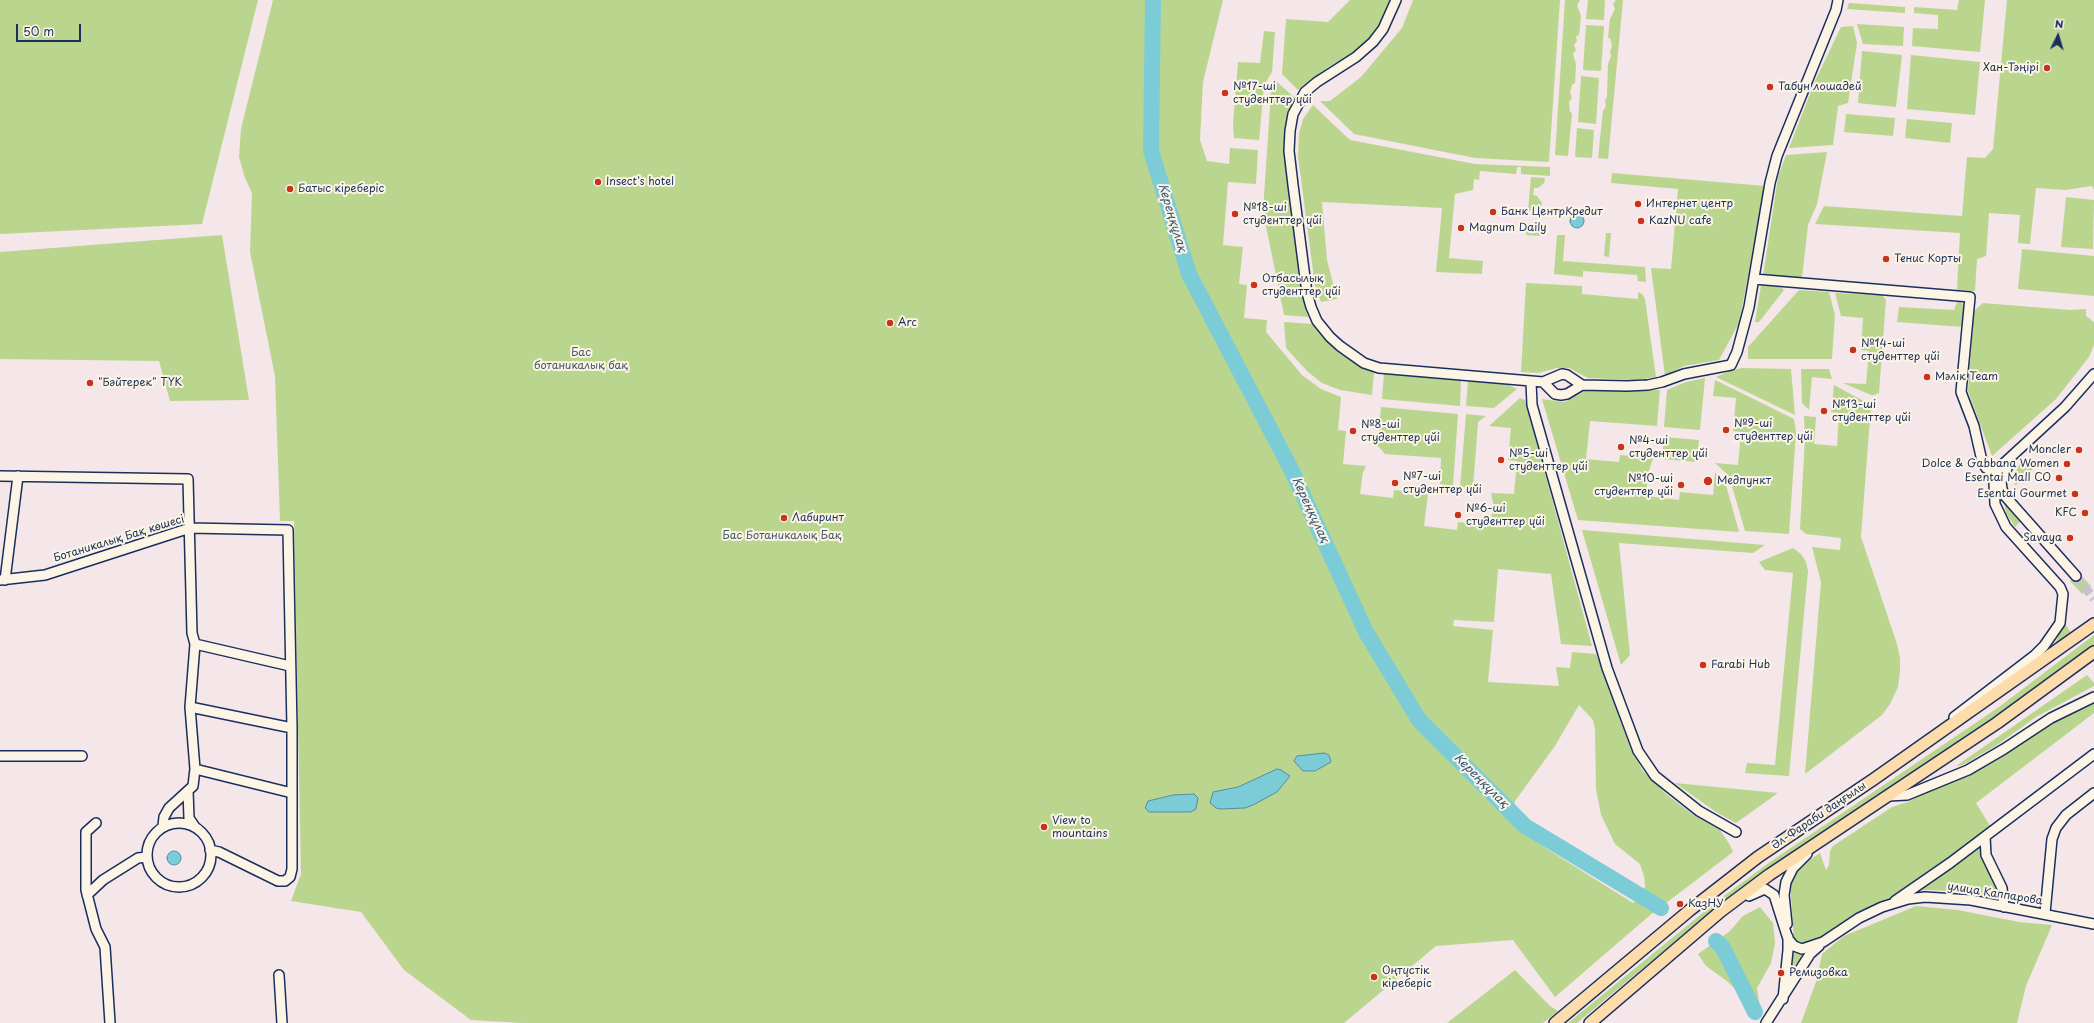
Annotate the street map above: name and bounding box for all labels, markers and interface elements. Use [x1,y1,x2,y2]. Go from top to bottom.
text: N [2054,15,2064,32]
scale bar [18,16,83,42]
north arrow [2038,16,2078,56]
text: 50 m [23,22,54,40]
place label: Хан-Тәңірі [1983,61,2039,75]
marker: Хан-Тәңірі [2042,63,2052,73]
place label: №17-ші студенттер үйі [1233,80,1312,106]
place label: Табун лошадей [1778,80,1862,94]
marker: Табун лошадей [1765,82,1775,92]
marker: №17-ші студенттер үйі [1220,88,1230,98]
place label: Insect's hotel [606,175,674,189]
marker: Insect's hotel [593,177,603,187]
place label: Батыс кіреберіс [298,182,384,196]
water label: Кереңқұлақ [1155,182,1189,254]
marker: Батыс кіреберіс [285,184,295,194]
place label: Интернет центр [1646,197,1733,211]
marker: Интернет центр [1633,199,1643,209]
place label: №18-ші студенттер үйі [1243,201,1322,227]
place label: Банк ЦентрКредит [1501,205,1603,219]
marker: Банк ЦентрКредит [1488,207,1498,217]
marker: №18-ші студенттер үйі [1230,209,1240,219]
place label: KazNU cafe [1649,214,1712,228]
marker: KazNU cafe [1636,216,1646,226]
place label: Magnum Daily [1469,221,1547,235]
marker: Magnum Daily [1456,223,1466,233]
place label: Тенис Корты [1894,252,1961,266]
marker: Тенис Корты [1881,254,1891,264]
place label: Отбасылық студенттер үйі [1262,272,1341,298]
marker: Отбасылық студенттер үйі [1249,280,1259,290]
place label: Arc [898,316,917,330]
marker: Arc [885,318,895,328]
place label: №14-ші студенттер үйі [1861,337,1940,363]
marker: №14-ші студенттер үйі [1848,345,1858,355]
park label: Бас ботаникалық бақ [534,346,628,372]
place label: Мәлік Team [1935,370,1998,384]
marker: Мәлік Team [1922,372,1932,382]
place label: "Бәйтерек" ТҮК [98,376,182,390]
marker: "Бәйтерек" ТҮК [85,378,95,388]
place label: №13-ші студенттер үйі [1832,398,1911,424]
marker: №13-ші студенттер үйі [1819,406,1829,416]
place label: №9-ші студенттер үйі [1734,417,1813,443]
place label: №8-ші студенттер үйі [1361,418,1440,444]
marker: №9-ші студенттер үйі [1721,425,1731,435]
marker: №8-ші студенттер үйі [1348,426,1358,436]
place label: №4-ші студенттер үйі [1629,434,1708,460]
marker: №4-ші студенттер үйі [1616,442,1626,452]
place label: Moncler [2028,443,2071,457]
marker: Moncler [2074,445,2084,455]
place label: №5-ші студенттер үйі [1509,447,1588,473]
marker: №5-ші студенттер үйі [1496,455,1506,465]
place label: Dolce & Gabbana Women [1921,457,2059,471]
marker: Dolce & Gabbana Women [2062,459,2072,469]
place label: №7-ші студенттер үйі [1403,470,1482,496]
place label: Esentai Mall СО [1965,471,2051,485]
place label: №10-ші студенттер үйі [1594,472,1673,498]
marker: Esentai Mall СО [2054,473,2064,483]
place label: Медпункт [1717,474,1771,488]
water label: Кереңқұлақ [1288,475,1332,545]
marker: Медпункт [1702,475,1714,487]
marker: №7-ші студенттер үйі [1390,478,1400,488]
marker: №10-ші студенттер үйі [1676,480,1686,490]
place label: Esentai Gourmet [1977,487,2067,501]
marker: Esentai Gourmet [2070,489,2080,499]
place label: №6-ші студенттер үйі [1466,502,1545,528]
place label: KFC [2055,506,2077,520]
marker: KFC [2080,508,2090,518]
marker: №6-ші студенттер үйі [1453,510,1463,520]
place label: Лабиринт [792,511,844,525]
street label: Ботаникалық Бақ көшесі [52,513,186,565]
marker: Лабиринт [779,513,789,523]
park label: Бас Ботаникалық Бақ [723,529,841,543]
place label: Savaya [2023,531,2062,545]
marker: Savaya [2065,533,2075,543]
place label: Farabi Hub [1711,658,1770,672]
marker: Farabi Hub [1698,660,1708,670]
water label: Кереңқұлақ [1451,751,1511,811]
street label: Әл-Фараби даңғылы [1769,779,1869,853]
place label: View to mountains [1052,814,1107,840]
marker: View to mountains [1039,822,1049,832]
street label: улица Каппарова [1946,880,2044,908]
place label: КазНУ [1688,897,1723,911]
marker: КазНУ [1675,899,1685,909]
place label: Оңтүстік кіреберіс [1382,964,1432,990]
place label: Ремизовка [1789,966,1848,980]
marker: Ремизовка [1776,968,1786,978]
marker: Оңтүстік кіреберіс [1369,972,1379,982]

